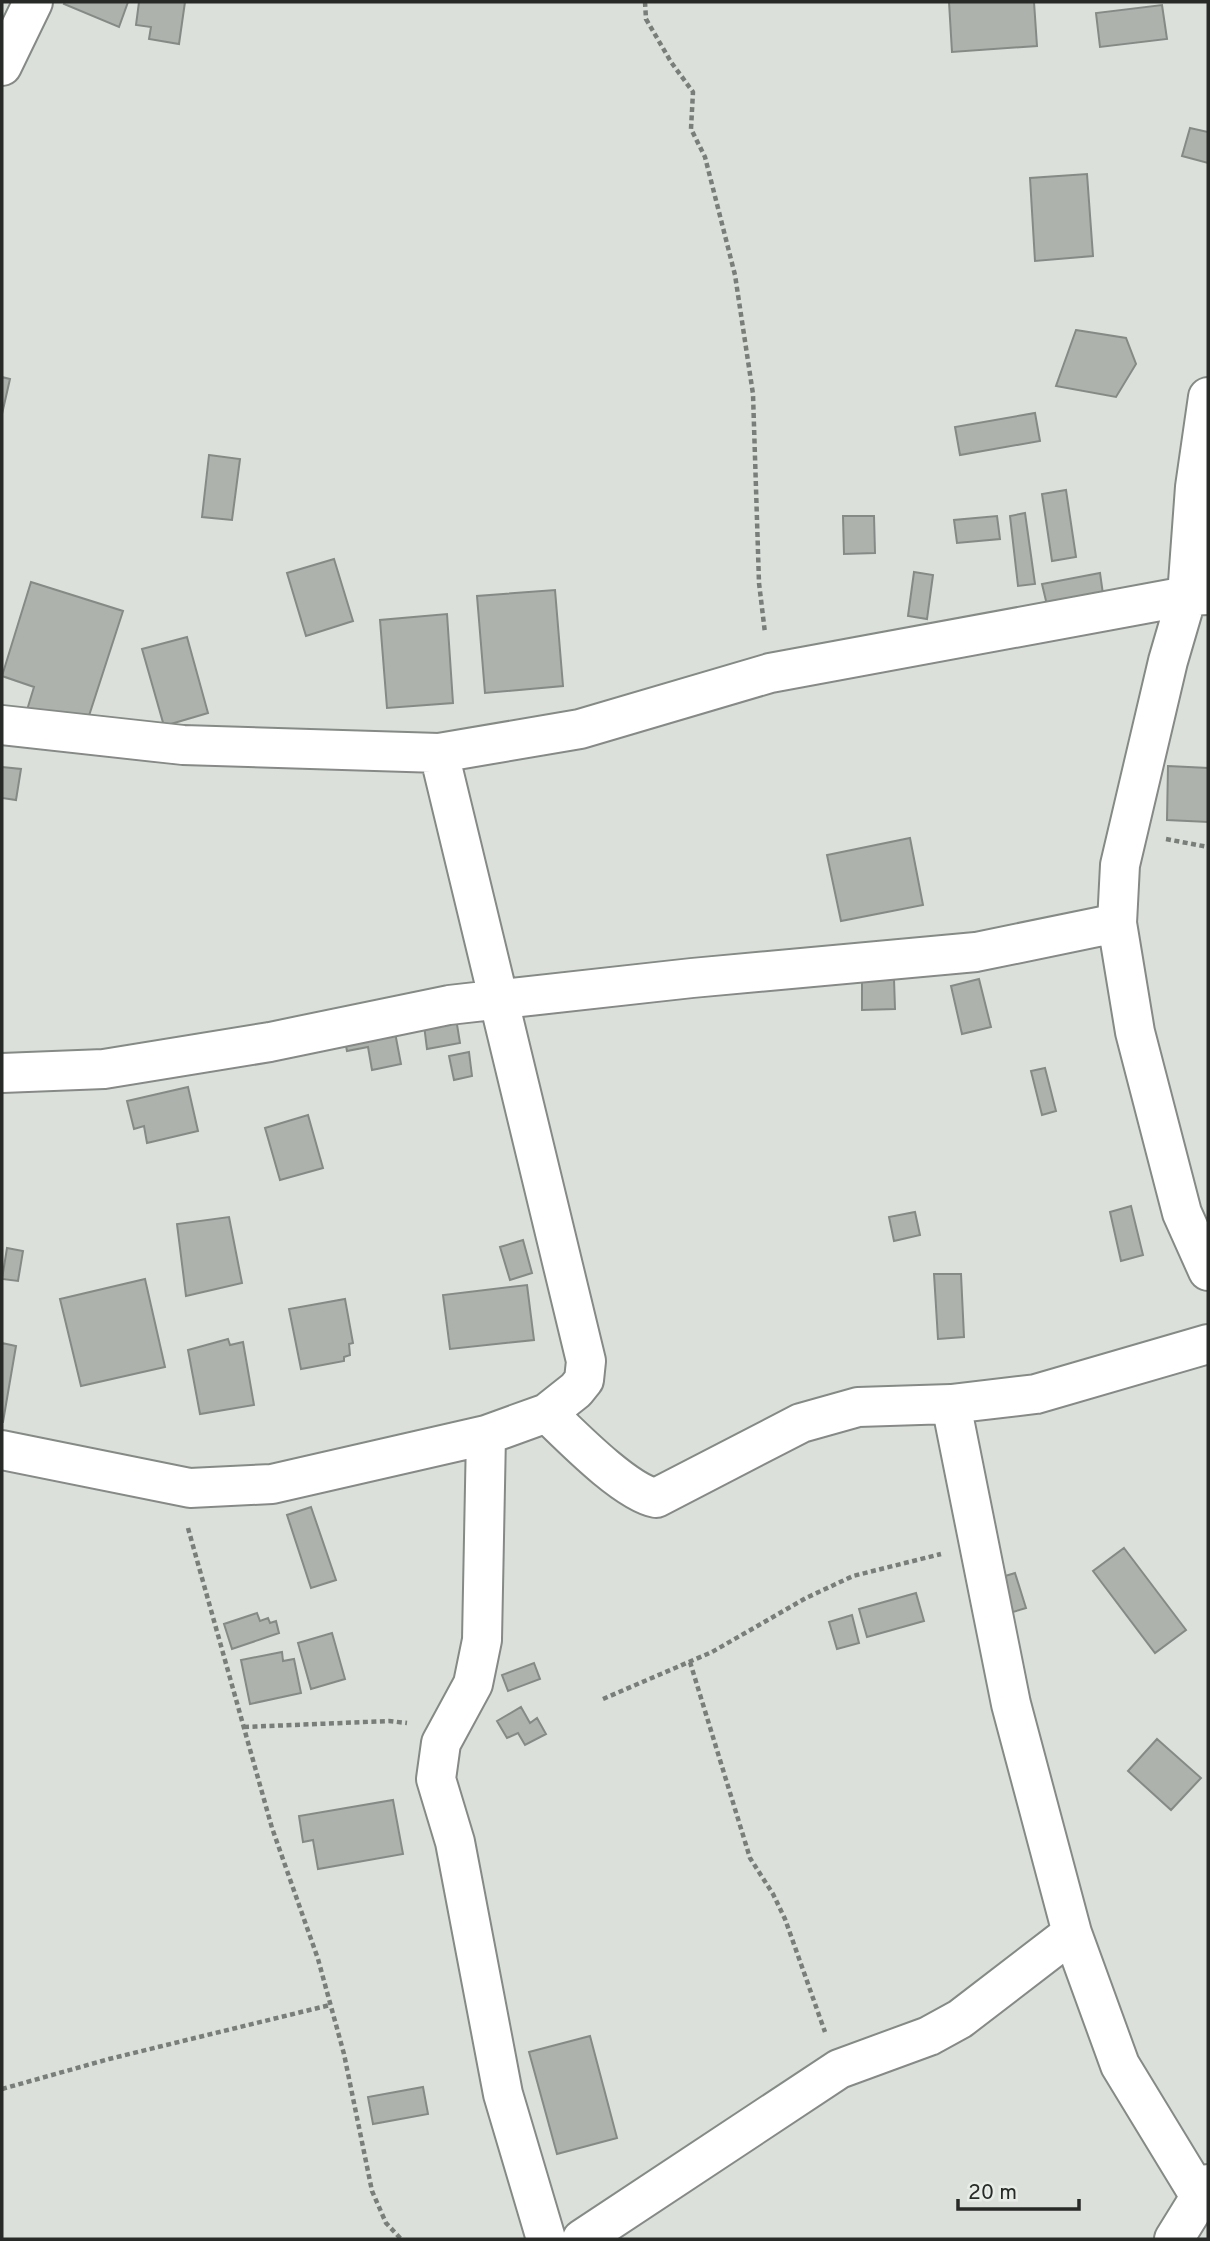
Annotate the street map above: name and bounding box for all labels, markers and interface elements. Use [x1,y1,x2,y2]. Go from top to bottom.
scale bar [958,2168,1079,2212]
text: 20 m [968,2180,1017,2207]

